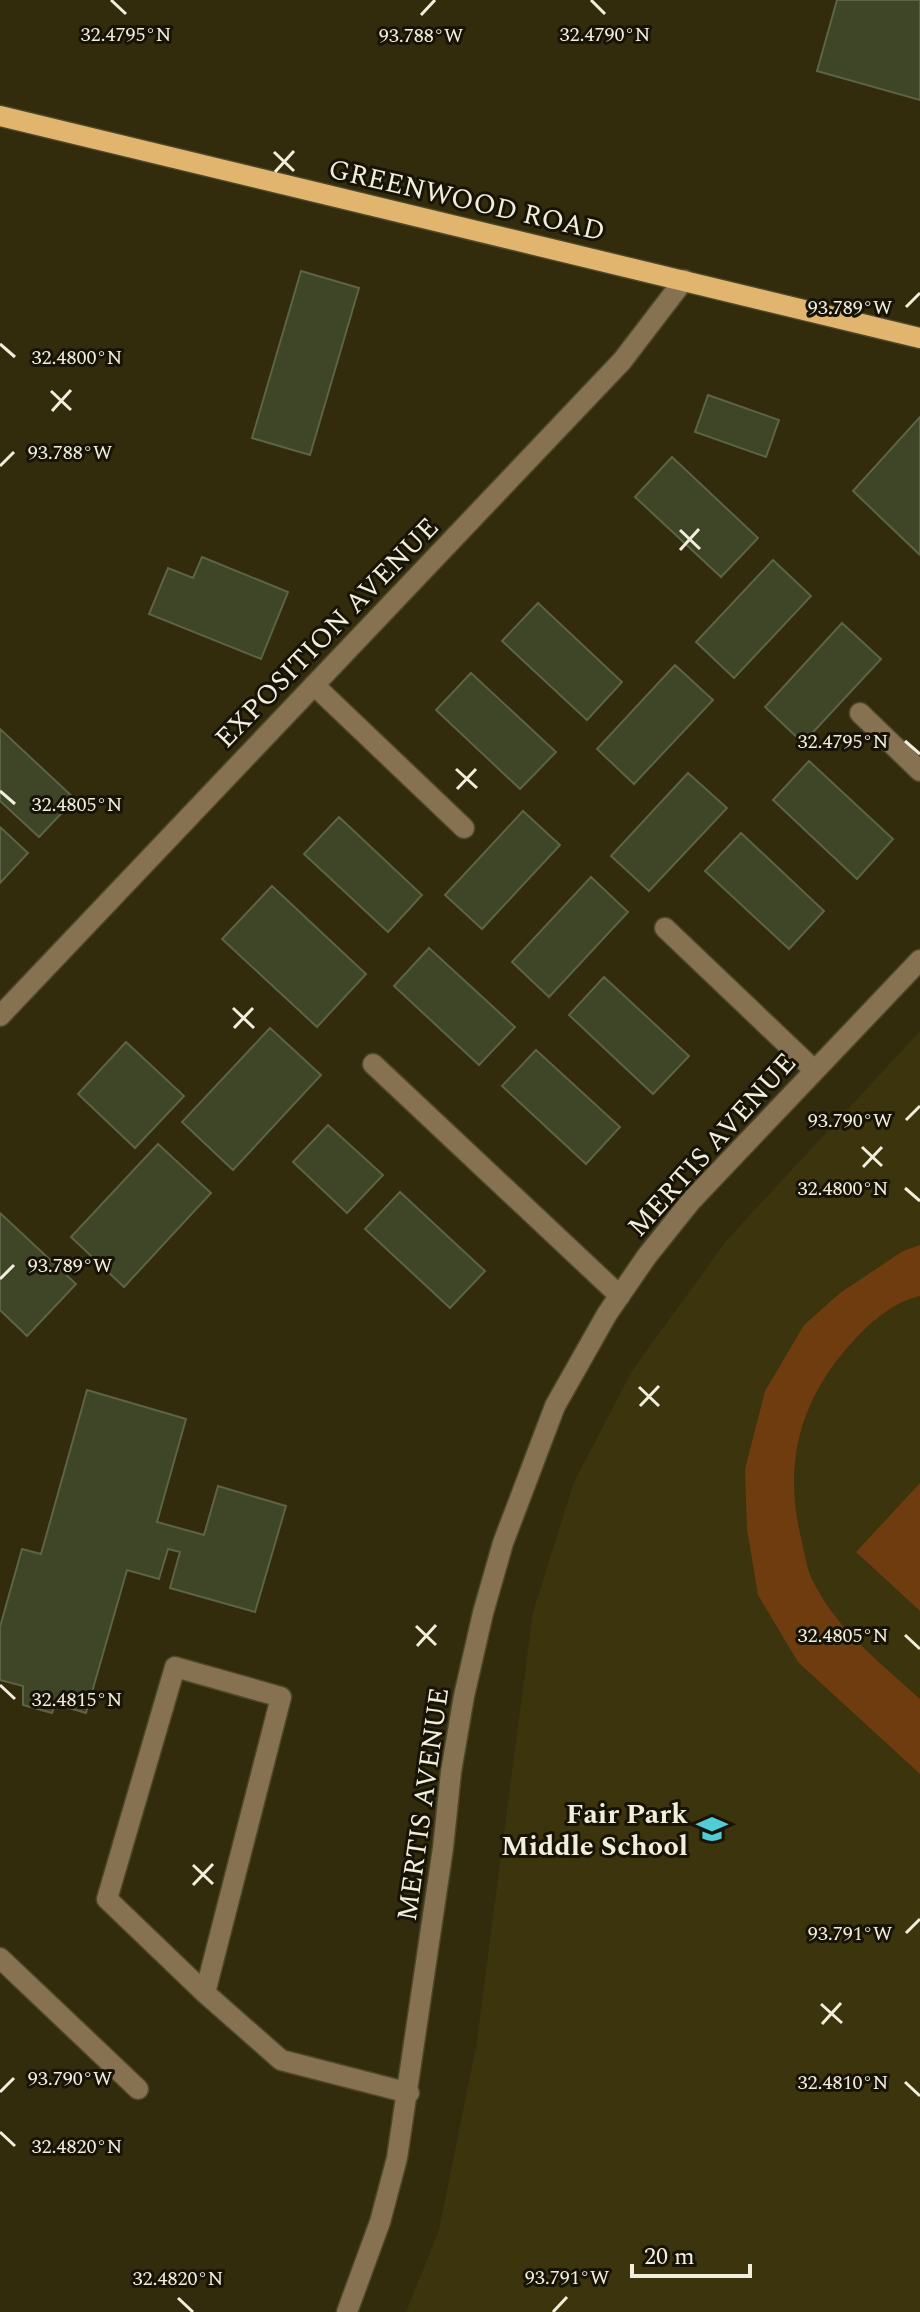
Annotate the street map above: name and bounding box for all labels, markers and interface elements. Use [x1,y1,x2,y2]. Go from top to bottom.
text: 32.4795°N [81,20,171,50]
text: 32.4790°N [560,20,650,50]
text: 93.788°W [379,21,464,51]
street label: GREENWOOD ROAD [324,148,609,253]
text: 93.789°W [808,293,893,323]
text: 32.4800°N [32,343,122,373]
text: 93.788°W [28,438,113,468]
street label: EXPOSITION AVENUE [205,508,449,759]
text: 32.4795°N [798,727,888,757]
text: 32.4805°N [32,790,122,820]
street label: MERTIS AVENUE [617,1043,807,1247]
text: 93.790°W [808,1106,893,1136]
text: 32.4800°N [798,1174,888,1204]
text: 93.789°W [28,1251,113,1281]
text: 32.4805°N [798,1621,888,1651]
text: 32.4815°N [32,1685,122,1715]
street label: MERTIS AVENUE [386,1685,461,1924]
place label: Fair Park Middle School [501,1793,688,1868]
school or university icon: Fair Park Middle School [695,1812,729,1846]
text: 93.791°W [808,1919,893,1949]
text: 93.790°W [28,2064,113,2094]
text: 32.4810°N [798,2068,888,2098]
text: 32.4820°N [32,2132,122,2162]
scale bar [632,2228,750,2278]
text: 20 m [644,2239,695,2275]
text: 93.791°W [525,2263,610,2293]
text: 32.4820°N [133,2264,223,2294]

